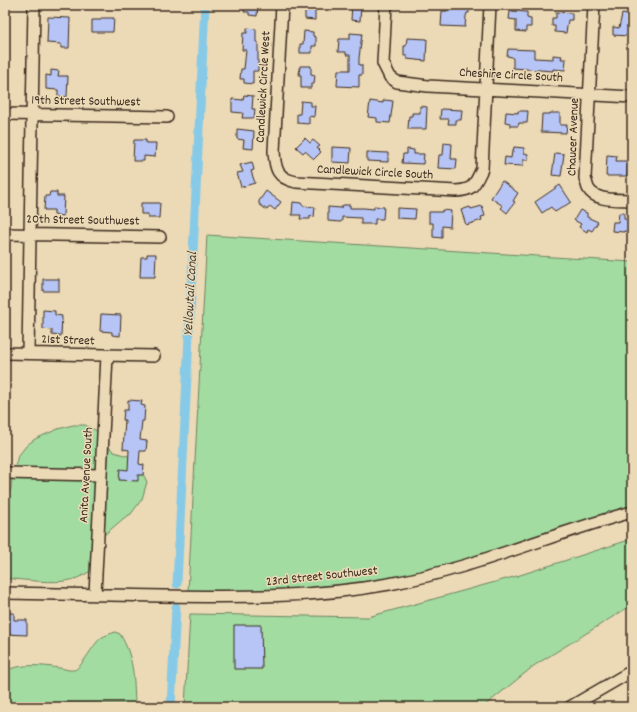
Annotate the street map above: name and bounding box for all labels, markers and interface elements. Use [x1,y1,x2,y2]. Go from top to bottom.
street label: Candlewick Circle West [252,30,276,143]
street label: Cheshire Circle South [459,64,563,88]
street label: 19th Street Southwest [31,92,141,112]
street label: Chaucer Avenue [563,97,585,177]
street label: Candlewick Circle South [316,160,434,186]
street label: 20th Street Southwest [26,211,140,231]
water label: Yellowtail Canal [179,250,203,336]
street label: 21st Street [41,331,95,351]
street label: Anita Avenue South [75,427,99,523]
street label: 23rd Street Southwest [265,562,379,592]

